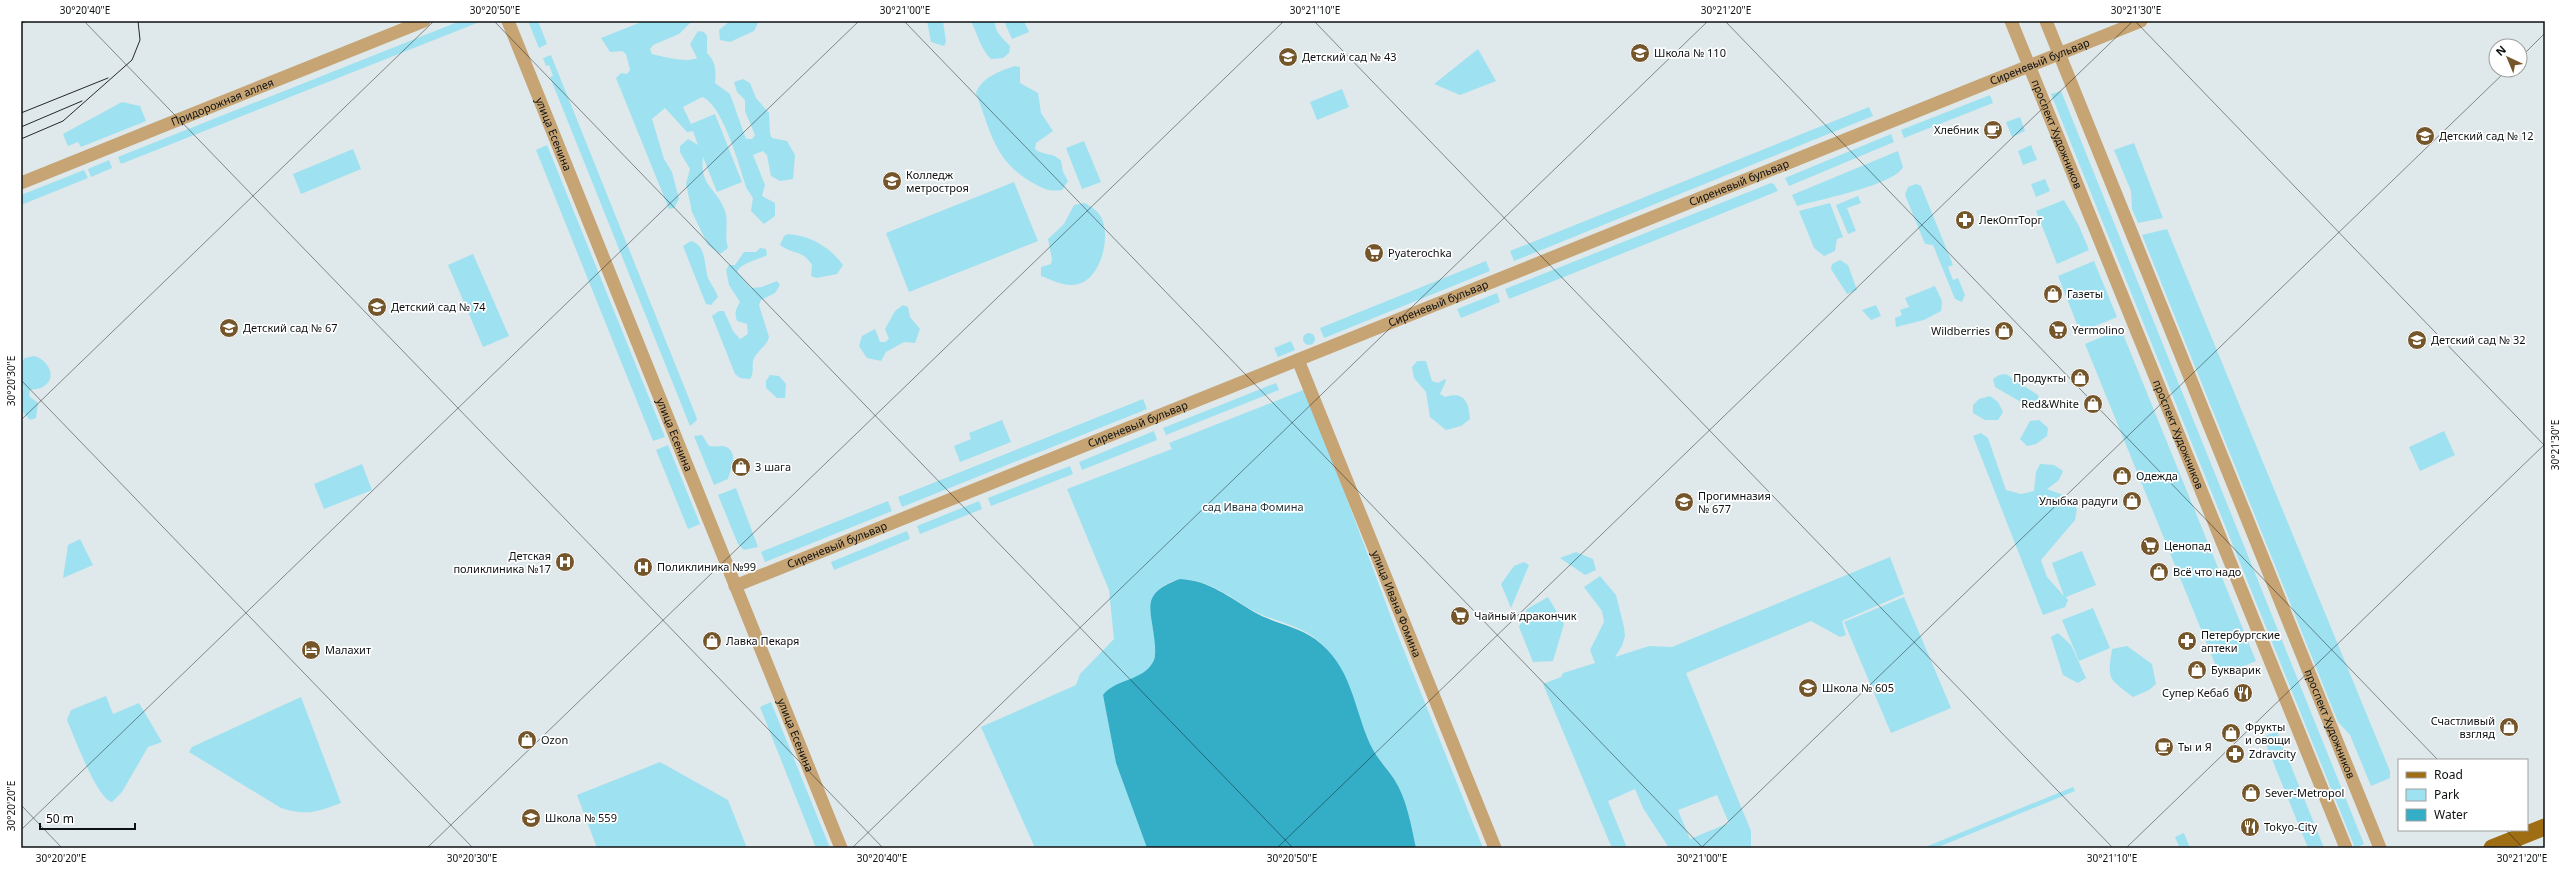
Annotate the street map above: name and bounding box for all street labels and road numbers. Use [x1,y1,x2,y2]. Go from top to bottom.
street label: Сиреневый бульвар [1987,34,2092,88]
street label: Придорожная аллея [168,74,276,129]
street label: проспект Художников [2028,77,2086,191]
street label: улица Есенина [532,95,576,173]
street label: Сиреневый бульвар [1687,155,1791,209]
street label: Сиреневый бульвар [1386,276,1491,330]
street label: проспект Художников [2150,377,2208,491]
street label: улица Есенина [654,395,697,474]
street label: Сиреневый бульвар [1085,397,1190,451]
street label: Сиреневый бульвар [785,518,889,571]
street label: улица Ивана Фомина [1369,548,1425,659]
street label: проспект Художников [2302,667,2359,781]
street label: улица Есенина [775,696,818,774]

